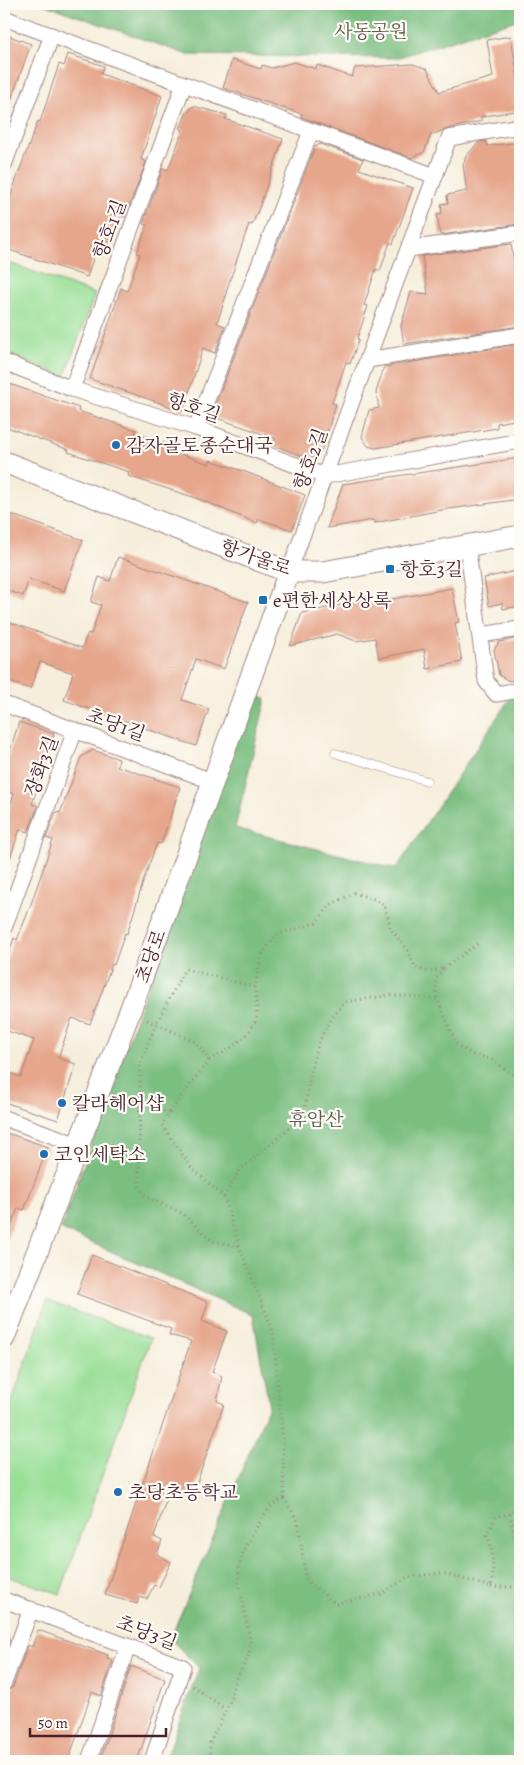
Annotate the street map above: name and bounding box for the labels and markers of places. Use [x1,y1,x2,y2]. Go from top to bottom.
place label: 감자골토종순대국 [126,433,273,459]
marker: 감자골토종순대국 [110,439,122,451]
place label: 항호3길 [400,557,463,583]
marker: 항호3길 [384,563,396,575]
place label: e편한세상상록 [273,588,392,614]
marker: e편한세상상록 [257,594,269,606]
place label: 칼라헤어샵 [72,1091,164,1117]
marker: 칼라헤어샵 [56,1097,68,1109]
place label: 코인세탁소 [54,1142,146,1168]
marker: 코인세탁소 [38,1148,50,1160]
place label: 초당초등학교 [128,1480,238,1506]
marker: 초당초등학교 [112,1486,124,1498]

